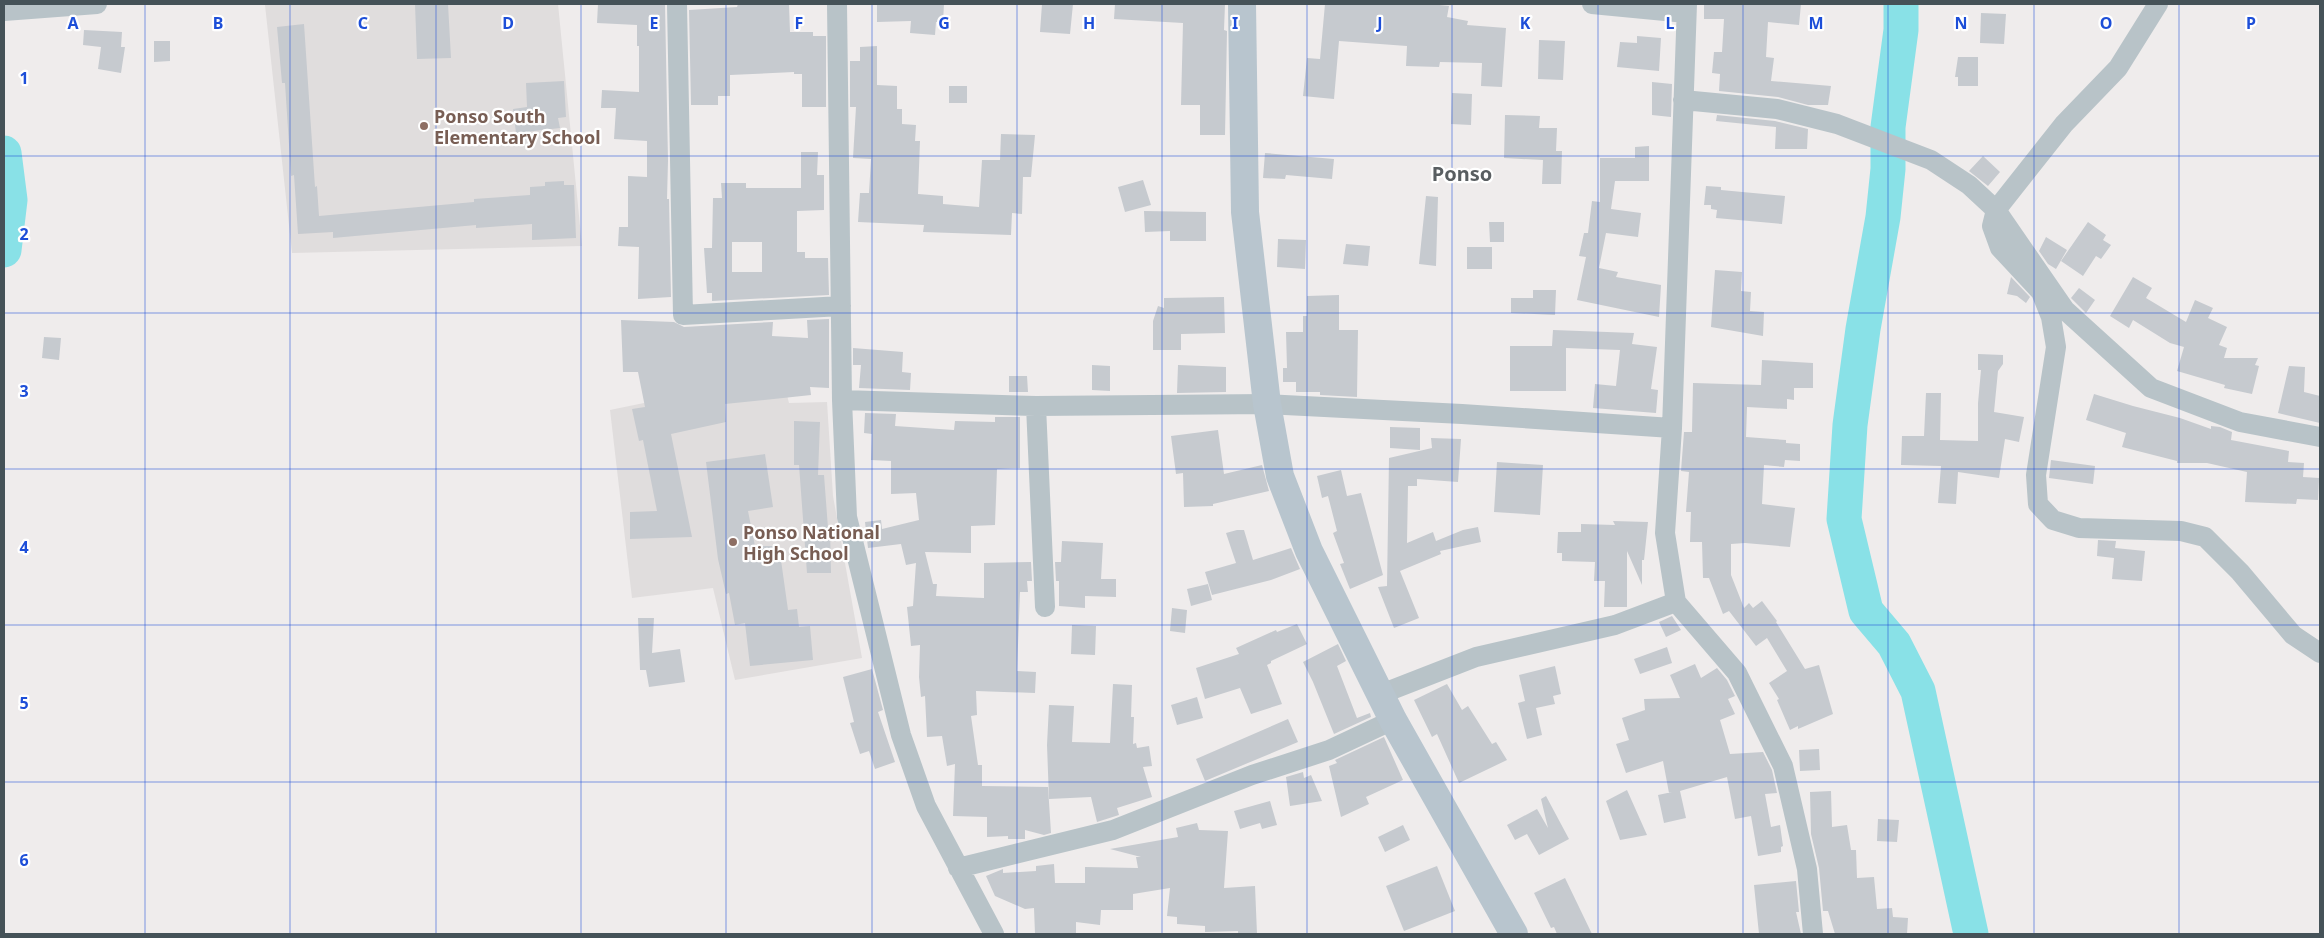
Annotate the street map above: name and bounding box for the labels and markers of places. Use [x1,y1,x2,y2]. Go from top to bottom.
place label: Ponso South Elementary School [434,104,601,149]
marker: Ponso South Elementary School [418,120,430,132]
place label: Ponso National High School [743,520,880,565]
marker: Ponso National High School [727,536,739,548]

